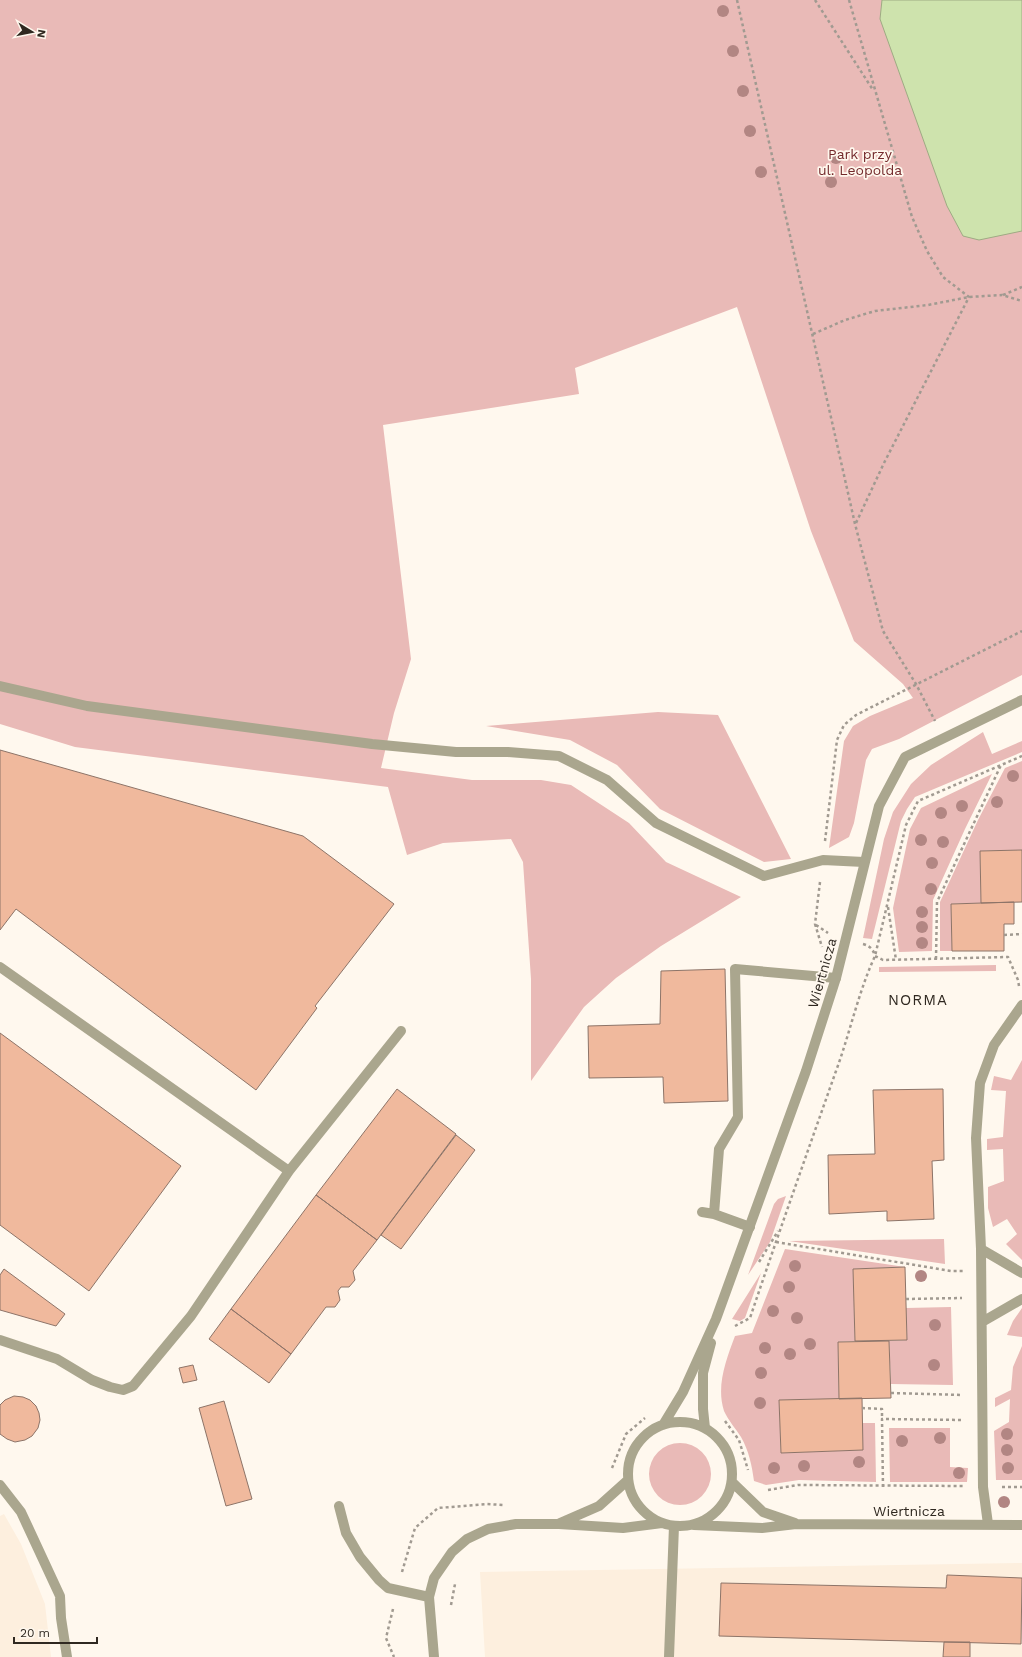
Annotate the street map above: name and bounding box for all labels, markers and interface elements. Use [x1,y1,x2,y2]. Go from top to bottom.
north arrow [12,12,52,52]
text: N [34,29,48,39]
park label: Park przy ul. Leopolda [818,146,902,178]
street label: Wiertnicza [804,936,840,1010]
district label: NORMA [888,991,948,1009]
street label: Wiertnicza [873,1503,945,1519]
scale bar [14,1619,97,1645]
text: 20 m [20,1626,50,1640]

